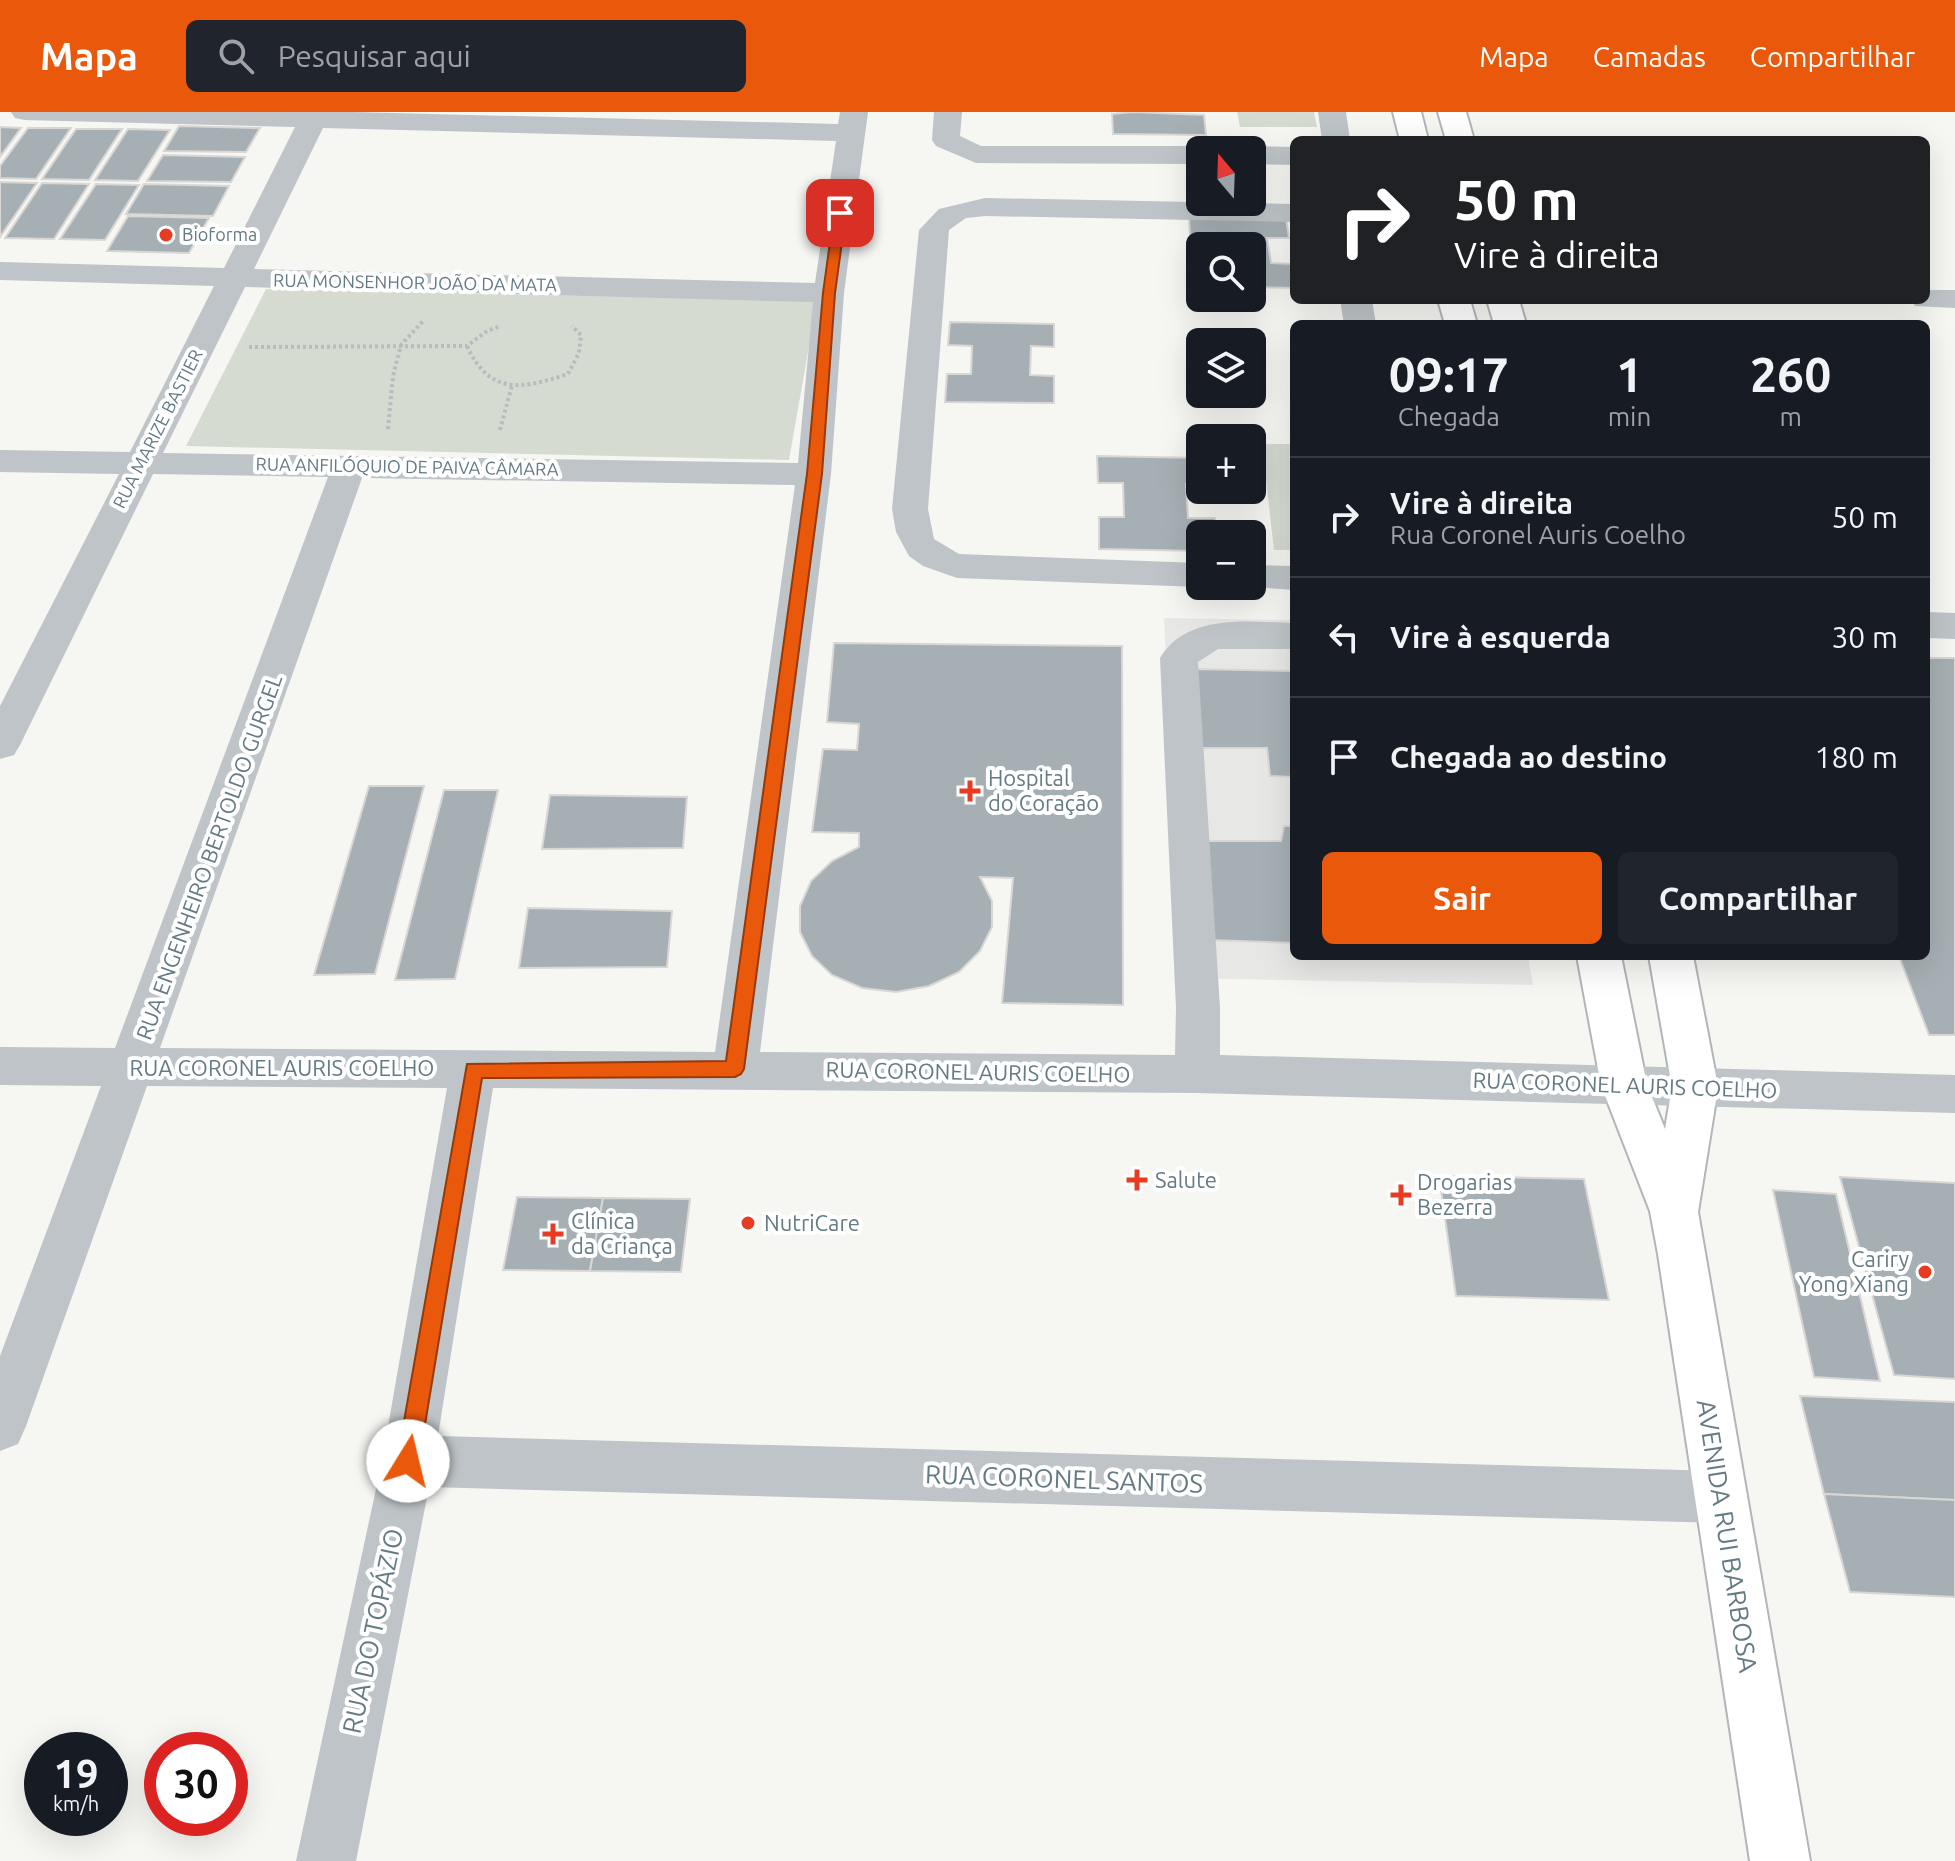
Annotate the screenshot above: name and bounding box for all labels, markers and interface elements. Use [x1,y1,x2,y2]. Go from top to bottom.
search box [186,20,746,92]
icon: search [214,34,258,78]
text: Mapa [40,35,138,77]
text: Pesquisar aqui [278,39,471,73]
text: Mapa [1479,41,1549,72]
text: Camadas [1593,41,1706,72]
text: Compartilhar [1750,41,1915,72]
north arrow [1186,136,1266,216]
map controls [1186,136,1266,600]
icon: right [1322,168,1426,272]
text: 50 m [1454,168,1579,231]
pin [806,179,874,247]
icon: arrive [818,191,862,235]
place label: Bioforma [182,224,257,244]
marker: Bioforma [157,226,175,244]
button: search [1186,232,1266,312]
text: Vire à direita [1454,234,1660,275]
street label: RUA MONSENHOR JOÃO DA MATA [273,269,557,294]
button: layers [1186,328,1266,408]
street label: RUA MARIZE BASTIER [108,346,206,511]
text: 09:17 [1389,347,1509,401]
text: 1 [1616,347,1643,401]
text: 260 [1750,347,1831,401]
text: Chegada [1398,402,1500,431]
text: min [1608,402,1651,431]
text: m [1779,402,1802,431]
button: + [1186,424,1266,504]
street label: RUA ANFILÓQUIO DE PAIVA CÂMARA [255,452,559,480]
text: Vire à direita [1390,486,1573,520]
icon: right [1322,495,1366,539]
text: 50 m [1831,500,1898,534]
button: − [1186,520,1266,600]
text: Rua Coronel Auris Coelho [1390,520,1686,549]
icon: left [1322,615,1366,659]
text: Vire à esquerda [1390,620,1611,654]
text: 30 m [1831,620,1898,654]
street label: RUA ENGENHEIRO BERTOLDO GURGEL [131,671,286,1043]
icon: arrive [1322,735,1366,779]
text: Chegada ao destino [1390,740,1667,774]
text: 180 m [1814,740,1898,774]
place label: Hospital do Coração [988,765,1099,815]
marker: Hospital do Coração [959,780,981,802]
button: Sair [1322,852,1602,944]
button: Compartilhar [1618,852,1898,944]
street label: RUA CORONEL AURIS COELHO [130,1055,434,1080]
street label: RUA CORONEL AURIS COELHO [825,1056,1131,1087]
street label: RUA CORONEL AURIS COELHO [1472,1067,1778,1102]
place label: Salute [1155,1167,1217,1192]
marker: Salute [1126,1169,1148,1191]
place label: Drogarias Bezerra [1417,1169,1512,1219]
marker: Drogarias Bezerra [1392,1186,1410,1204]
place label: Clínica da Criança [571,1208,673,1258]
place label: NutriCare [764,1210,860,1235]
marker: NutriCare [739,1214,757,1232]
marker: Clínica da Criança [542,1223,564,1245]
place label: Cariry Yong Xiang [1799,1246,1909,1296]
marker: Cariry Yong Xiang [1916,1263,1934,1281]
street label: AVENIDA RUI BARBOSA [1692,1397,1763,1675]
position arrow [366,1419,450,1503]
street label: RUA CORONEL SANTOS [925,1459,1204,1498]
street label: RUA DO TOPÁZIO [336,1526,408,1736]
speed limit sign: 30 [144,1732,248,1836]
text: 19 [53,1751,99,1796]
text: km/h [53,1792,99,1815]

